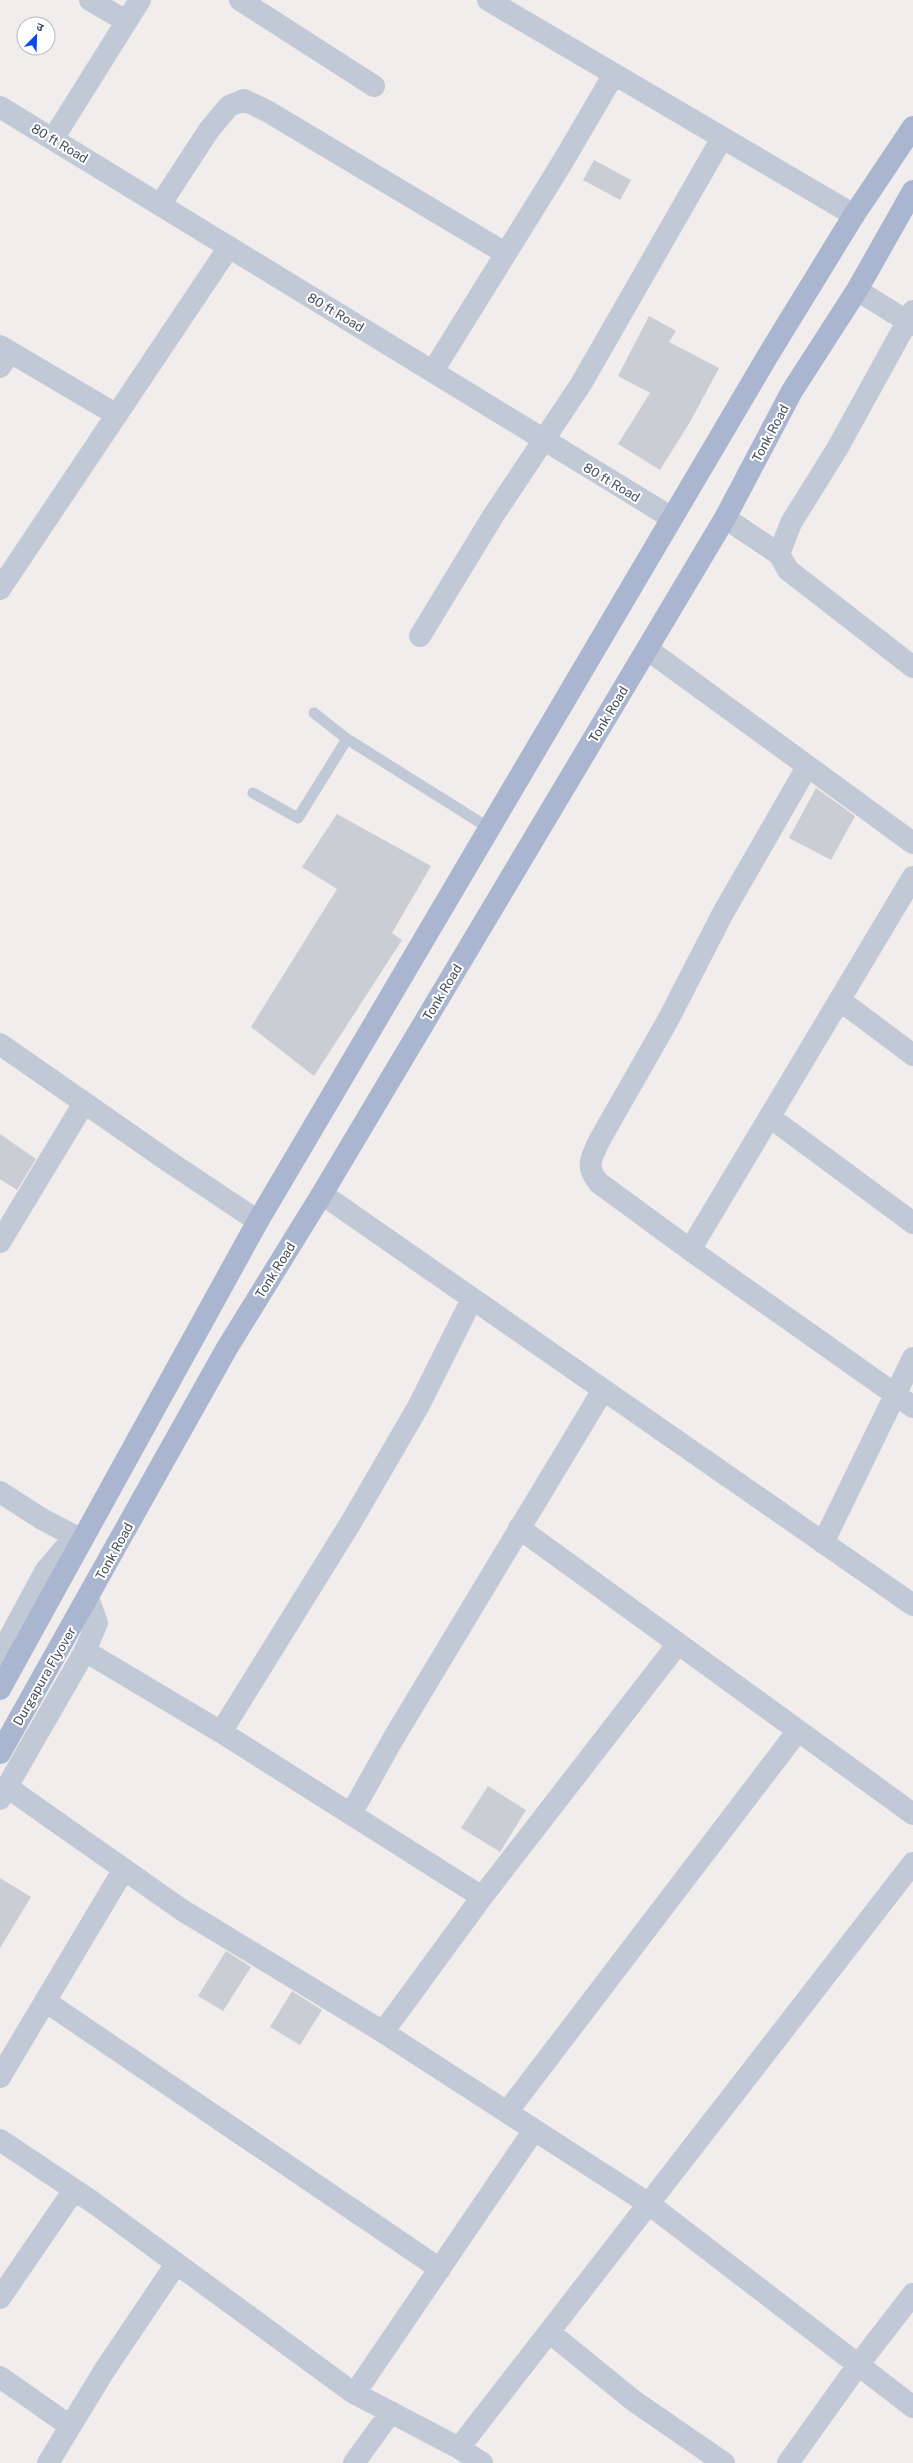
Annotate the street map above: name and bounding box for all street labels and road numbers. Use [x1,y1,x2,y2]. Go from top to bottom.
street label: 80 ft Road [29,121,91,166]
street label: 80 ft Road [305,290,367,335]
street label: Tonk Road [749,402,792,465]
street label: 80 ft Road [581,460,643,505]
street label: Tonk Road [586,683,631,745]
street label: Tonk Road [420,961,465,1023]
street label: Tonk Road [252,1240,298,1301]
street label: Tonk Road [93,1520,136,1582]
street label: Durgapura Flyover [10,1624,79,1728]

